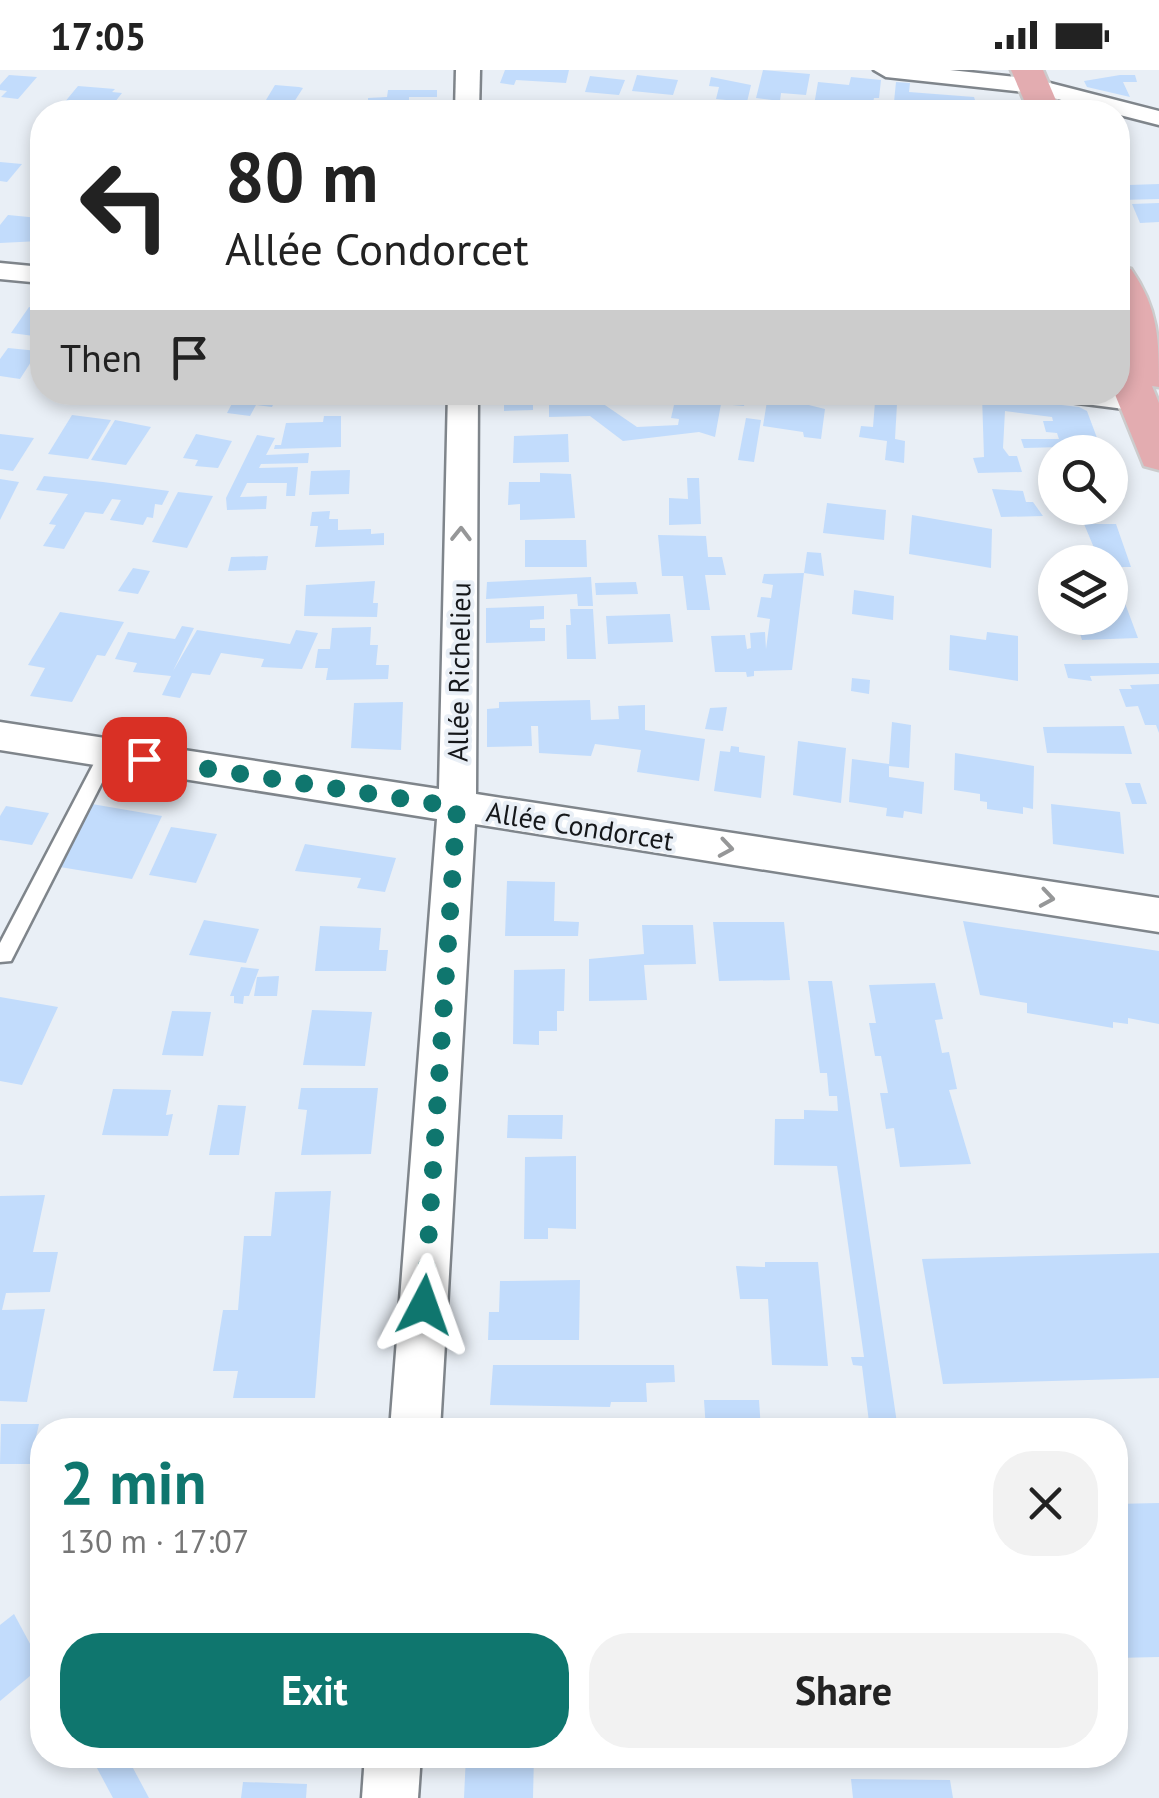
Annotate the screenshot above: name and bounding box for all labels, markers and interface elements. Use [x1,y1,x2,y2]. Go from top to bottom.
text: 17:05 [50,11,146,60]
text: 80 m [225,131,378,221]
icon: left [60,140,190,270]
text: Allée Condorcet [225,219,529,277]
icon: arrive [162,330,217,385]
text: Then [60,333,142,382]
map controls [1038,435,1128,635]
button: search [1038,435,1128,525]
one-way arrow [450,526,471,542]
button: layers [1038,545,1128,635]
street label: Allée Richelieu [438,582,479,762]
pin [102,717,187,802]
icon: arrive [117,732,172,787]
street label: Allée Condorcet [484,792,677,859]
one-way arrow [718,837,735,858]
one-way arrow [1039,886,1056,907]
position arrow [372,1253,476,1357]
text: 2 min [60,1443,206,1521]
button: close [993,1451,1098,1556]
text: 130 m · 17:07 [60,1520,249,1562]
button: Exit [60,1633,569,1748]
button: Share [589,1633,1098,1748]

